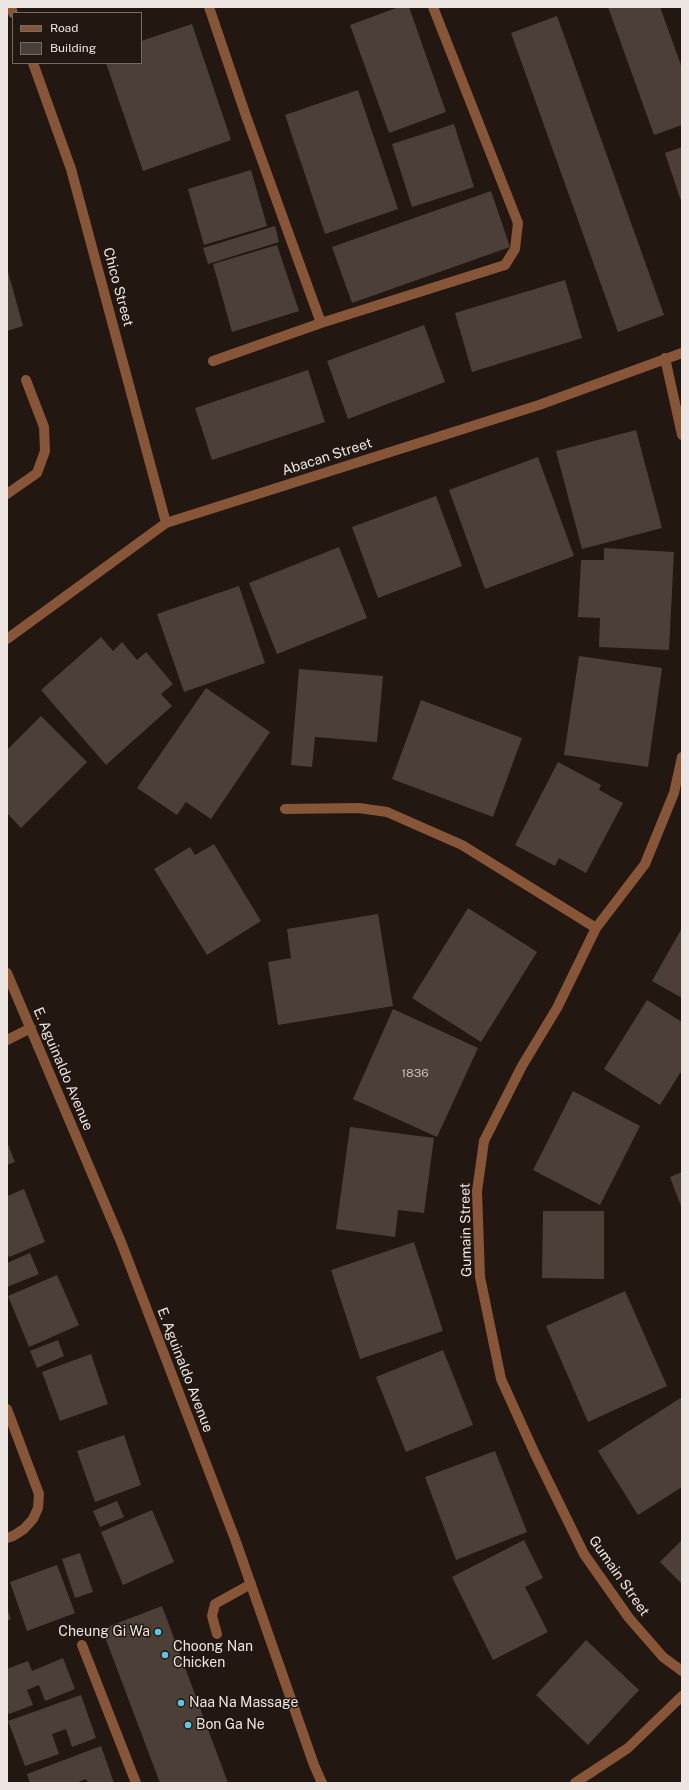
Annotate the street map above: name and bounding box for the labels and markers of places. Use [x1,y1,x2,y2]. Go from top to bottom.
place label: Cheung Gi Wa [58,1624,150,1640]
marker: Cheung Gi Wa [153,1627,163,1637]
place label: Choong Nan Chicken [173,1639,253,1672]
marker: Choong Nan Chicken [160,1650,170,1660]
place label: Naa Na Massage [189,1695,298,1711]
marker: Naa Na Massage [176,1698,186,1708]
place label: Bon Ga Ne [196,1717,265,1733]
marker: Bon Ga Ne [183,1720,193,1730]

